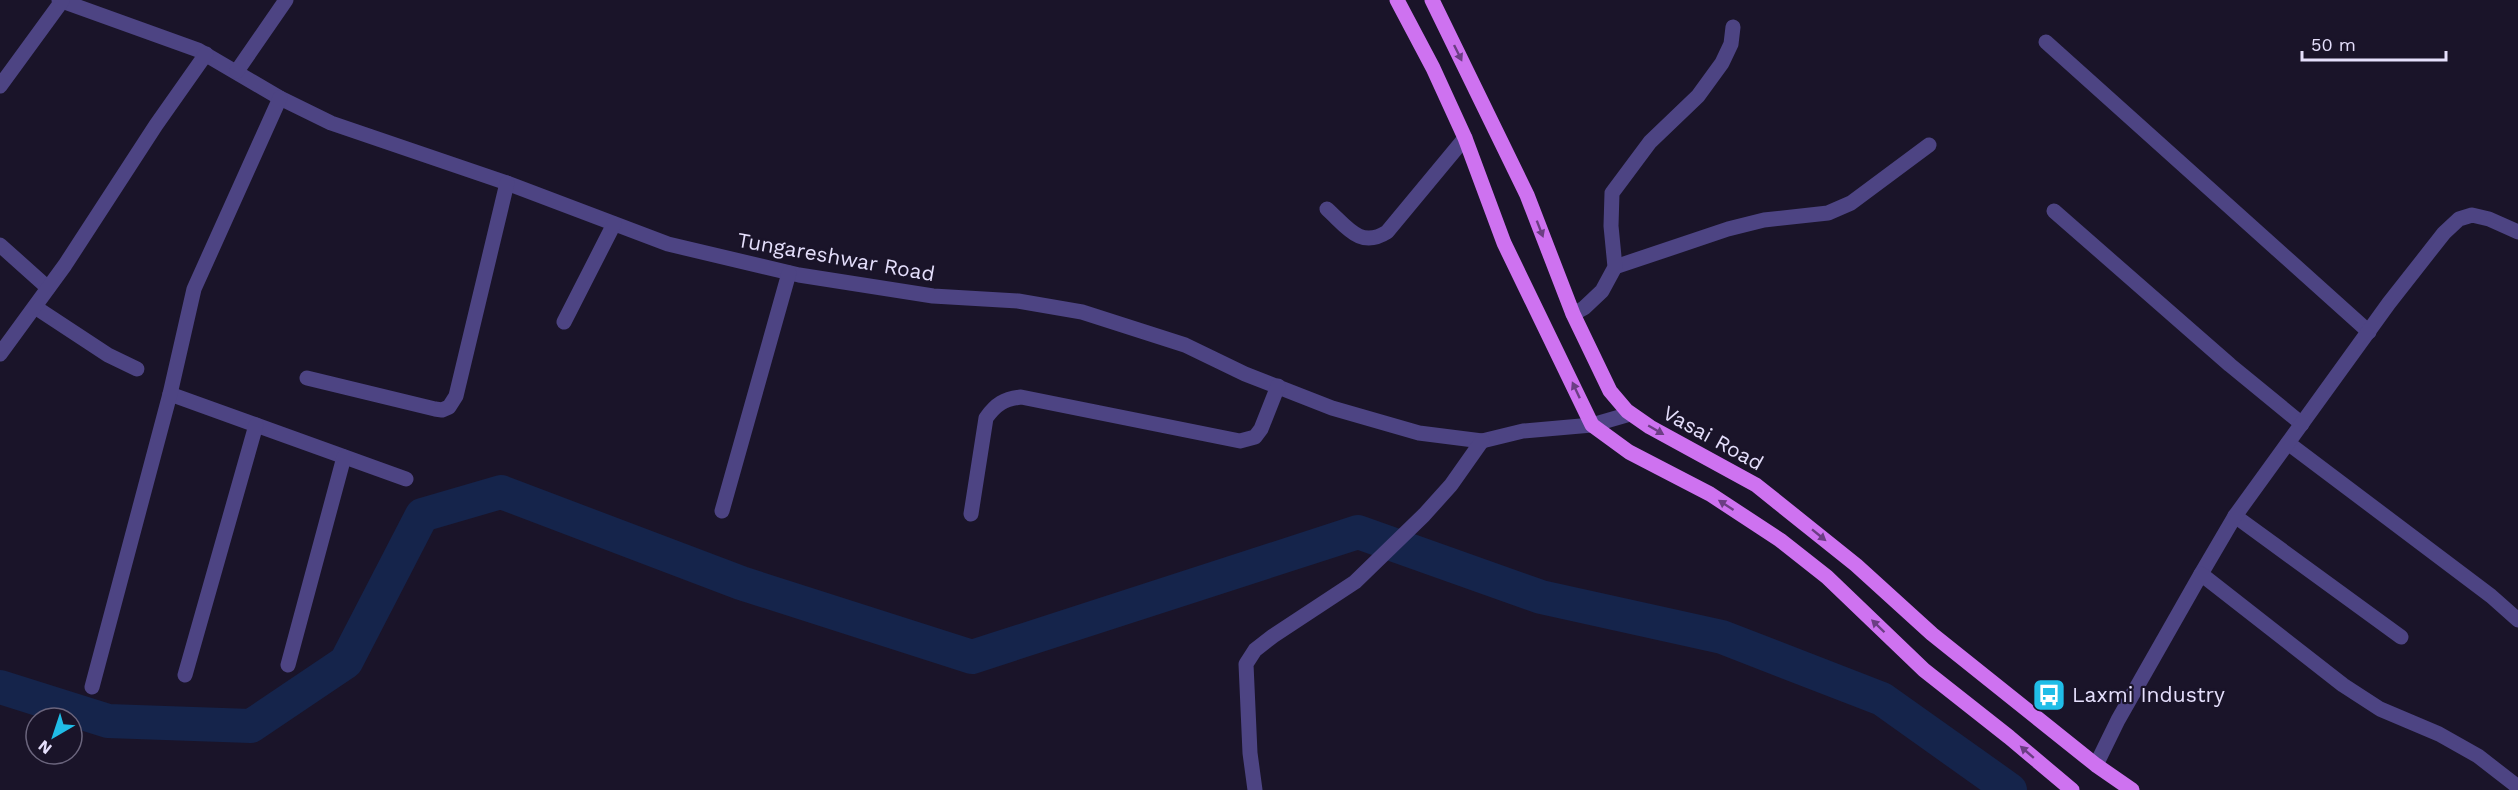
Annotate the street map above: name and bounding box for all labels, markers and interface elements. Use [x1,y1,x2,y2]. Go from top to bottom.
scale bar [2302,24,2446,62]
text: 50 m [2311,34,2356,55]
one-way arrow [1453,44,1462,61]
one-way arrow [1536,220,1545,238]
street label: Tungareshwar Road [735,227,937,286]
one-way arrow [1571,381,1581,399]
street label: Vasai Road [1659,400,1768,475]
one-way arrow [1647,424,1664,434]
one-way arrow [1719,499,1735,511]
one-way arrow [1811,528,1827,541]
one-way arrow [1872,620,1886,634]
bus stop icon: Laxmi Industry [2031,677,2067,713]
place label: Laxmi Industry [2072,682,2225,707]
north arrow [24,706,84,766]
text: N [34,736,55,758]
one-way arrow [2020,746,2035,759]

